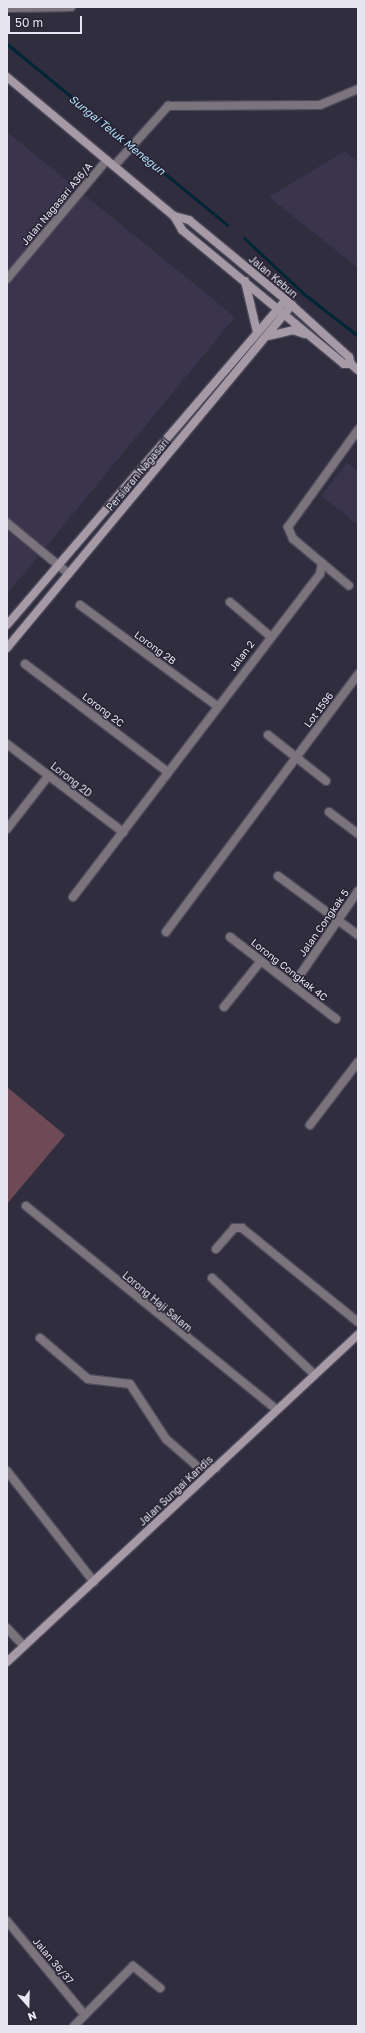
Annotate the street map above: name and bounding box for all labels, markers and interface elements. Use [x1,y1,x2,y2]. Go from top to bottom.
scale bar [10,8,84,34]
text: 50 m [15,15,43,30]
water label: Sungai Teluk Menegun [66,92,168,178]
street label: Jalan Nagasari A36/A [19,160,95,248]
street label: Jalan Kebun [246,253,300,301]
street label: Persiaran Nagasari [104,436,172,514]
street label: Lorong 2B [132,629,178,667]
street label: Jalan 2 [227,639,257,673]
street label: Lot 1596 [302,690,336,730]
street label: Lorong 2C [80,691,126,729]
street label: Lorong 2D [48,760,94,800]
street label: Jalan Congkak 5 [296,887,352,959]
street label: Lorong Congkak 4C [248,936,330,1004]
street label: Lorong Haji Salam [120,1269,194,1335]
street label: Jalan Sungai Kandis [136,1454,216,1528]
street label: Jalan 36/37 [30,1935,76,1987]
north arrow [8,1985,48,2025]
text: N [26,2009,38,2024]

